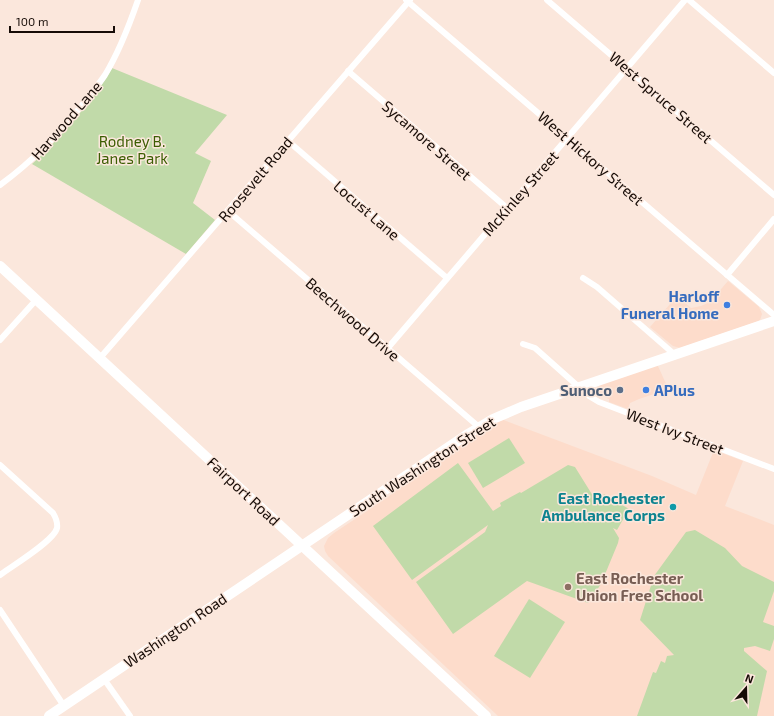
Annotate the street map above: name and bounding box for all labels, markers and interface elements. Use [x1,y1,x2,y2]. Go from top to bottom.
scale bar [10,8,114,34]
text: 100 m [16,14,48,28]
street label: West Spruce Street [606,47,716,147]
street label: Harwood Lane [27,77,105,163]
street label: Sycamore Street [379,96,475,184]
street label: West Hickory Street [534,107,648,209]
park label: Rodney B. Janes Park [96,132,168,167]
street label: Roosevelt Road [214,133,296,225]
street label: McKinley Street [478,147,562,239]
street label: Locust Lane [330,176,404,244]
street label: Beechwood Drive [302,273,404,365]
place label: Harloff Funeral Home [621,287,720,322]
marker: Harloff Funeral Home [722,300,732,310]
place label: Sunoco [560,381,612,399]
place label: APlus [654,381,695,399]
marker: Sunoco [615,385,625,395]
marker: APlus [641,385,651,395]
street label: West Ivy Street [624,404,727,458]
street label: South Washington Street [346,412,499,520]
street label: Fairport Road [204,453,284,529]
place label: East Rochester Ambulance Corps [541,489,666,524]
marker: East Rochester Ambulance Corps [668,502,678,512]
place label: East Rochester Union Free School [576,569,703,604]
marker: East Rochester Union Free School [563,582,573,592]
street label: Washington Road [120,589,230,671]
north arrow [726,668,766,708]
text: N [744,671,756,686]

